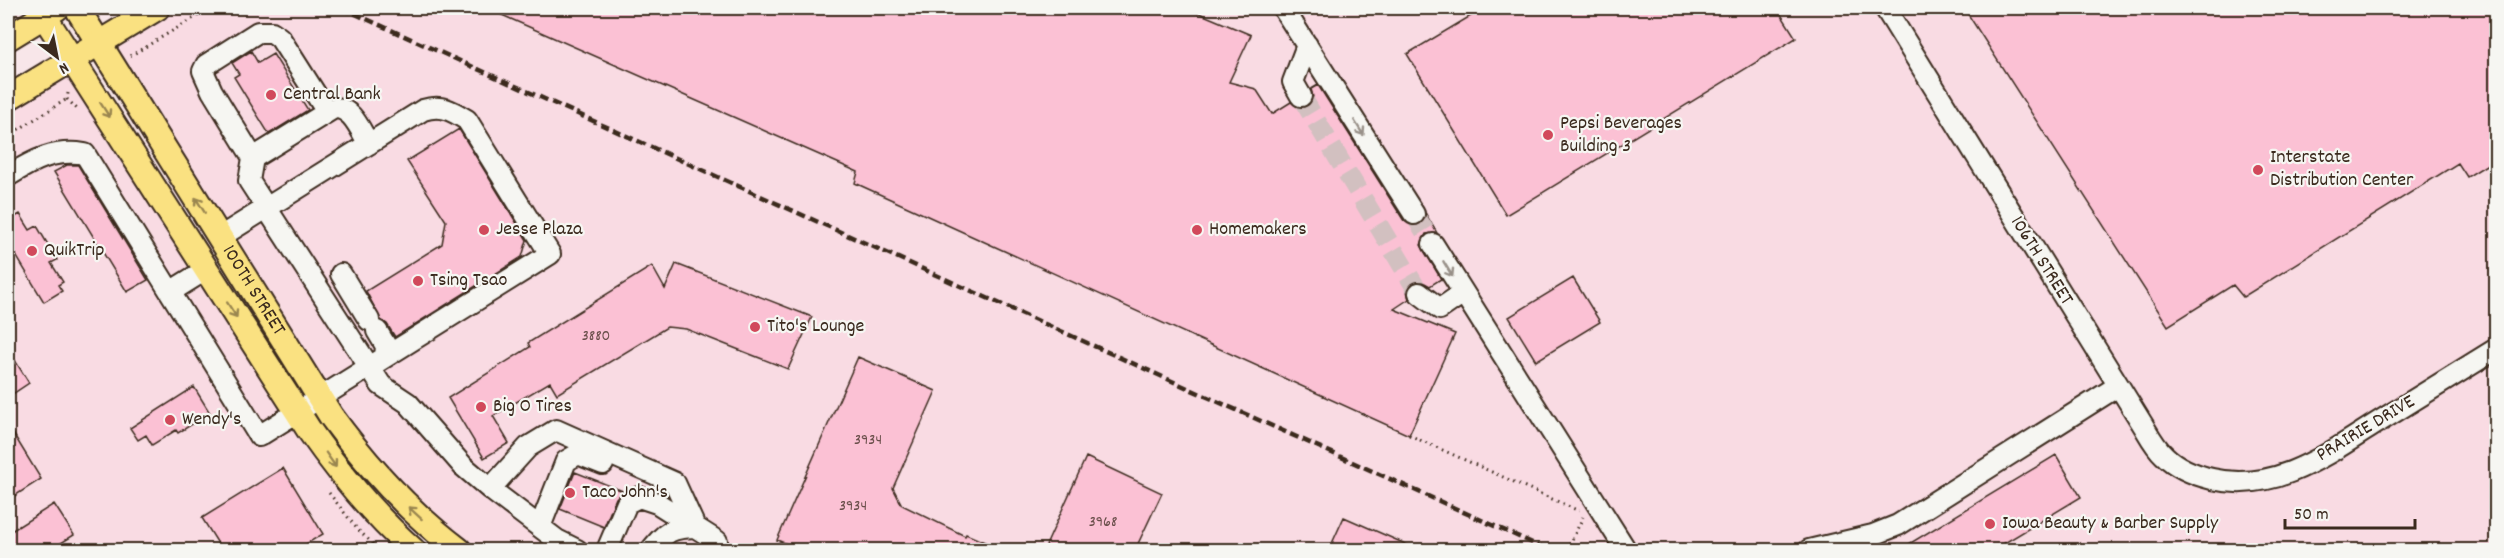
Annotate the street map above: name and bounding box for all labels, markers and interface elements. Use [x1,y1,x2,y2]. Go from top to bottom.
north arrow [27,27,87,87]
text: N [54,56,73,79]
place label: Central Bank [283,81,381,109]
marker: Central Bank [264,88,278,102]
one-way arrow [99,101,111,118]
place label: Pepsi Beverages Building 3 [1560,110,1682,161]
one-way arrow [1354,119,1366,136]
marker: Pepsi Beverages Building 3 [1541,128,1555,142]
place label: Interstate Distribution Center [2270,144,2414,195]
marker: Interstate Distribution Center [2251,163,2265,177]
one-way arrow [194,197,206,214]
street label: 106TH STREET [2002,211,2080,311]
place label: Jesse Plaza [496,216,583,244]
place label: Homemakers [1209,216,1307,244]
marker: Jesse Plaza [477,223,491,237]
marker: Homemakers [1190,223,1204,237]
place label: QuikTrip [44,237,104,265]
street label: 100TH STREET [214,240,292,341]
marker: QuikTrip [25,244,39,258]
one-way arrow [1442,260,1454,277]
place label: Tsing Tsao [430,267,507,295]
marker: Tsing Tsao [411,274,425,288]
one-way arrow [226,301,239,318]
place label: Tito's Lounge [767,313,865,341]
marker: Tito's Lounge [748,320,762,334]
house number: 3880 [582,325,610,348]
street label: PRAIRIE DRIVE [2311,389,2421,469]
place label: Big O Tires [493,393,572,421]
marker: Big O Tires [474,400,488,414]
place label: Wendy's [182,406,241,434]
marker: Wendy's [163,413,177,427]
house number: 3934 [854,429,882,452]
one-way arrow [325,451,337,468]
place label: Taco John's [582,479,668,507]
marker: Taco John's [563,486,577,500]
scale bar [2285,492,2416,530]
house number: 3934 [839,495,867,518]
text: 50 m [2294,503,2329,528]
one-way arrow [407,506,422,520]
place label: Iowa Beauty & Barber Supply [2002,510,2219,538]
house number: 3968 [1089,511,1117,534]
marker: Iowa Beauty & Barber Supply [1983,517,1997,531]

